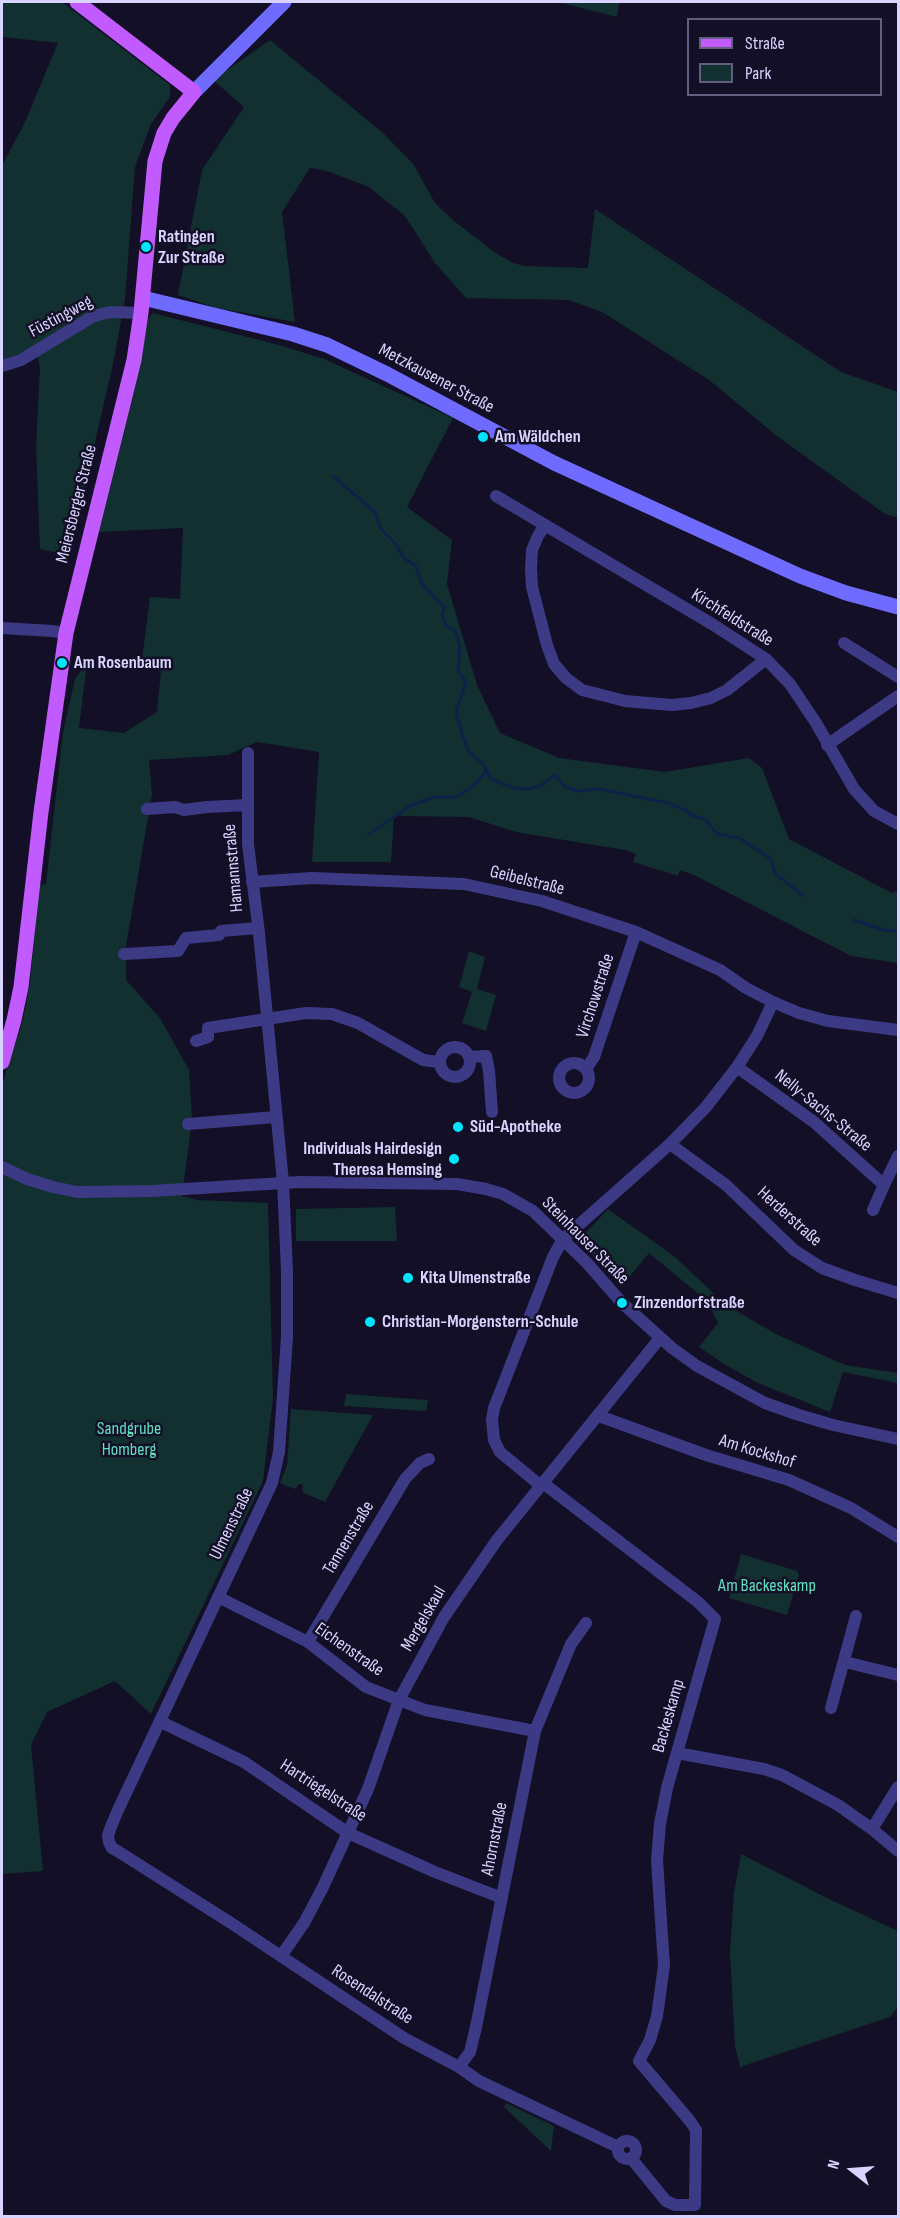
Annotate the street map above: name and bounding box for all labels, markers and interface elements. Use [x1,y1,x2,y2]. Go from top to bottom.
legend [687,18,882,96]
text: Straße [745,33,785,54]
text: Park [745,63,771,84]
place label: Ratingen Zur Straße [158,226,225,268]
marker: Ratingen Zur Straße [139,240,153,254]
street label: Füstingweg [26,291,96,343]
street label: Metzkausener Straße [375,339,497,419]
place label: Am Wäldchen [495,426,581,448]
marker: Am Wäldchen [476,430,490,444]
street label: Meiersberger Straße [52,442,102,566]
street label: Kirchfeldstraße [687,584,777,652]
place label: Am Rosenbaum [74,652,172,674]
marker: Am Rosenbaum [55,656,69,670]
street label: Hamannstraße [219,823,249,913]
street label: Geibelstraße [487,861,567,901]
street label: Virchowstraße [572,951,620,1041]
street label: Nelly-Sachs-Straße [770,1065,876,1157]
place label: Süd-Apotheke [470,1116,561,1138]
marker: Süd-Apotheke [451,1120,465,1134]
place label: Individuals Hairdesign Theresa Hemsing [303,1138,442,1180]
marker: Individuals Hairdesign Theresa Hemsing [447,1152,461,1166]
street label: Herderstraße [752,1182,826,1252]
street label: Steinhauser Straße [537,1193,633,1289]
place label: Kita Ulmenstraße [420,1267,531,1289]
marker: Kita Ulmenstraße [401,1271,415,1285]
place label: Zinzendorfstraße [634,1292,745,1314]
marker: Zinzendorfstraße [615,1296,629,1310]
place label: Christian-Morgenstern-Schule [382,1311,578,1333]
marker: Christian-Morgenstern-Schule [363,1315,377,1329]
park label: Sandgrube Homberg [97,1418,161,1460]
street label: Am Kockshof [716,1430,798,1474]
street label: Ulmenstraße [205,1485,259,1563]
street label: Tannenstraße [319,1497,379,1579]
park label: Am Backeskamp [718,1575,816,1597]
street label: Mergelskaul [397,1583,451,1655]
street label: Eichenstraße [310,1618,388,1682]
street label: Backeskamp [648,1677,690,1755]
street label: Hartriegelstraße [276,1755,370,1827]
street label: Ahornstraße [477,1800,513,1878]
street label: Rosendalstraße [327,1961,417,2029]
north arrow [822,2140,882,2200]
text: N [824,2158,845,2171]

